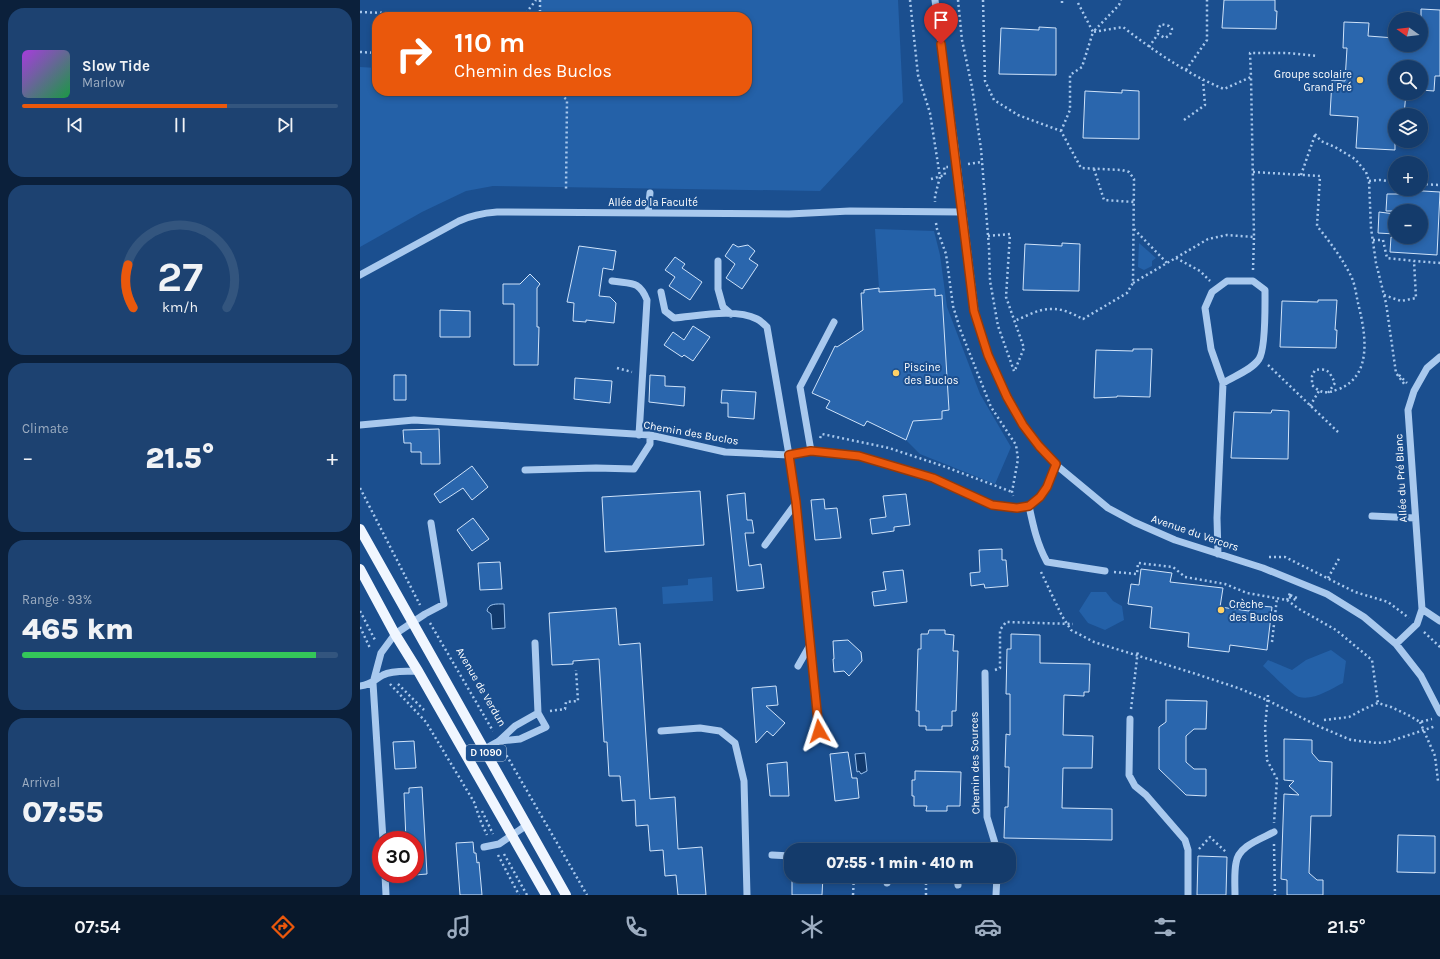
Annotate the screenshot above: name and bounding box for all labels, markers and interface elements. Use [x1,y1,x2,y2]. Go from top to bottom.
pin [924,3,958,44]
icon: arrive [930,9,952,31]
north arrow [1388,12,1428,52]
map controls [1388,12,1428,244]
text: 110 m [454,26,525,59]
icon: right [388,28,440,80]
text: Slow Tide [82,57,150,75]
text: Chemin des Buclos [454,60,612,82]
button: search [1388,60,1428,100]
place label: Groupe scolaire Grand Pré [1274,68,1352,94]
text: Marlow [82,75,125,90]
marker: Groupe scolaire Grand Pré [1355,75,1365,85]
button: layers [1388,108,1428,148]
icon: previous [64,114,86,136]
icon: pause [169,114,191,136]
icon: next [274,114,296,136]
button: + [1388,156,1428,196]
street label: Allée de la Faculté [608,196,698,209]
button: − [1388,204,1428,244]
text: 27 [157,253,203,301]
text: km/h [162,299,198,316]
place label: Piscine des Buclos [904,361,959,387]
marker: Piscine des Buclos [891,368,901,378]
street label: Chemin des Buclos [642,418,740,448]
text: Climate [22,421,68,436]
street label: Allée du Pré Blanc [1392,433,1410,523]
text: 21.5° [145,440,215,476]
text: − [22,445,34,471]
text: + [326,445,338,471]
street label: Avenue du Vercors [1150,512,1241,554]
text: Range · 93% [22,592,92,607]
place label: Crèche des Buclos [1229,598,1284,624]
marker: Crèche des Buclos [1216,605,1226,615]
text: 465 km [22,611,134,647]
street label: Avenue de Verdun [453,645,509,729]
position arrow [798,710,840,752]
street label: Chemin des Sources [968,711,982,815]
road number: D 1090 [466,745,506,761]
text: Arrival [22,775,60,790]
text: 07:55 [22,794,103,830]
speed limit sign: 30 [372,831,424,883]
text: 07:55 · 1 min · 410 m [826,854,974,872]
icon: directions [269,913,297,941]
icon: music [445,913,473,941]
icon: phone [622,913,650,941]
icon: climate [798,913,826,941]
icon: car [974,913,1002,941]
icon: filters [1151,913,1179,941]
text: 07:54 [74,916,121,938]
text: 21.5° [1327,916,1366,938]

